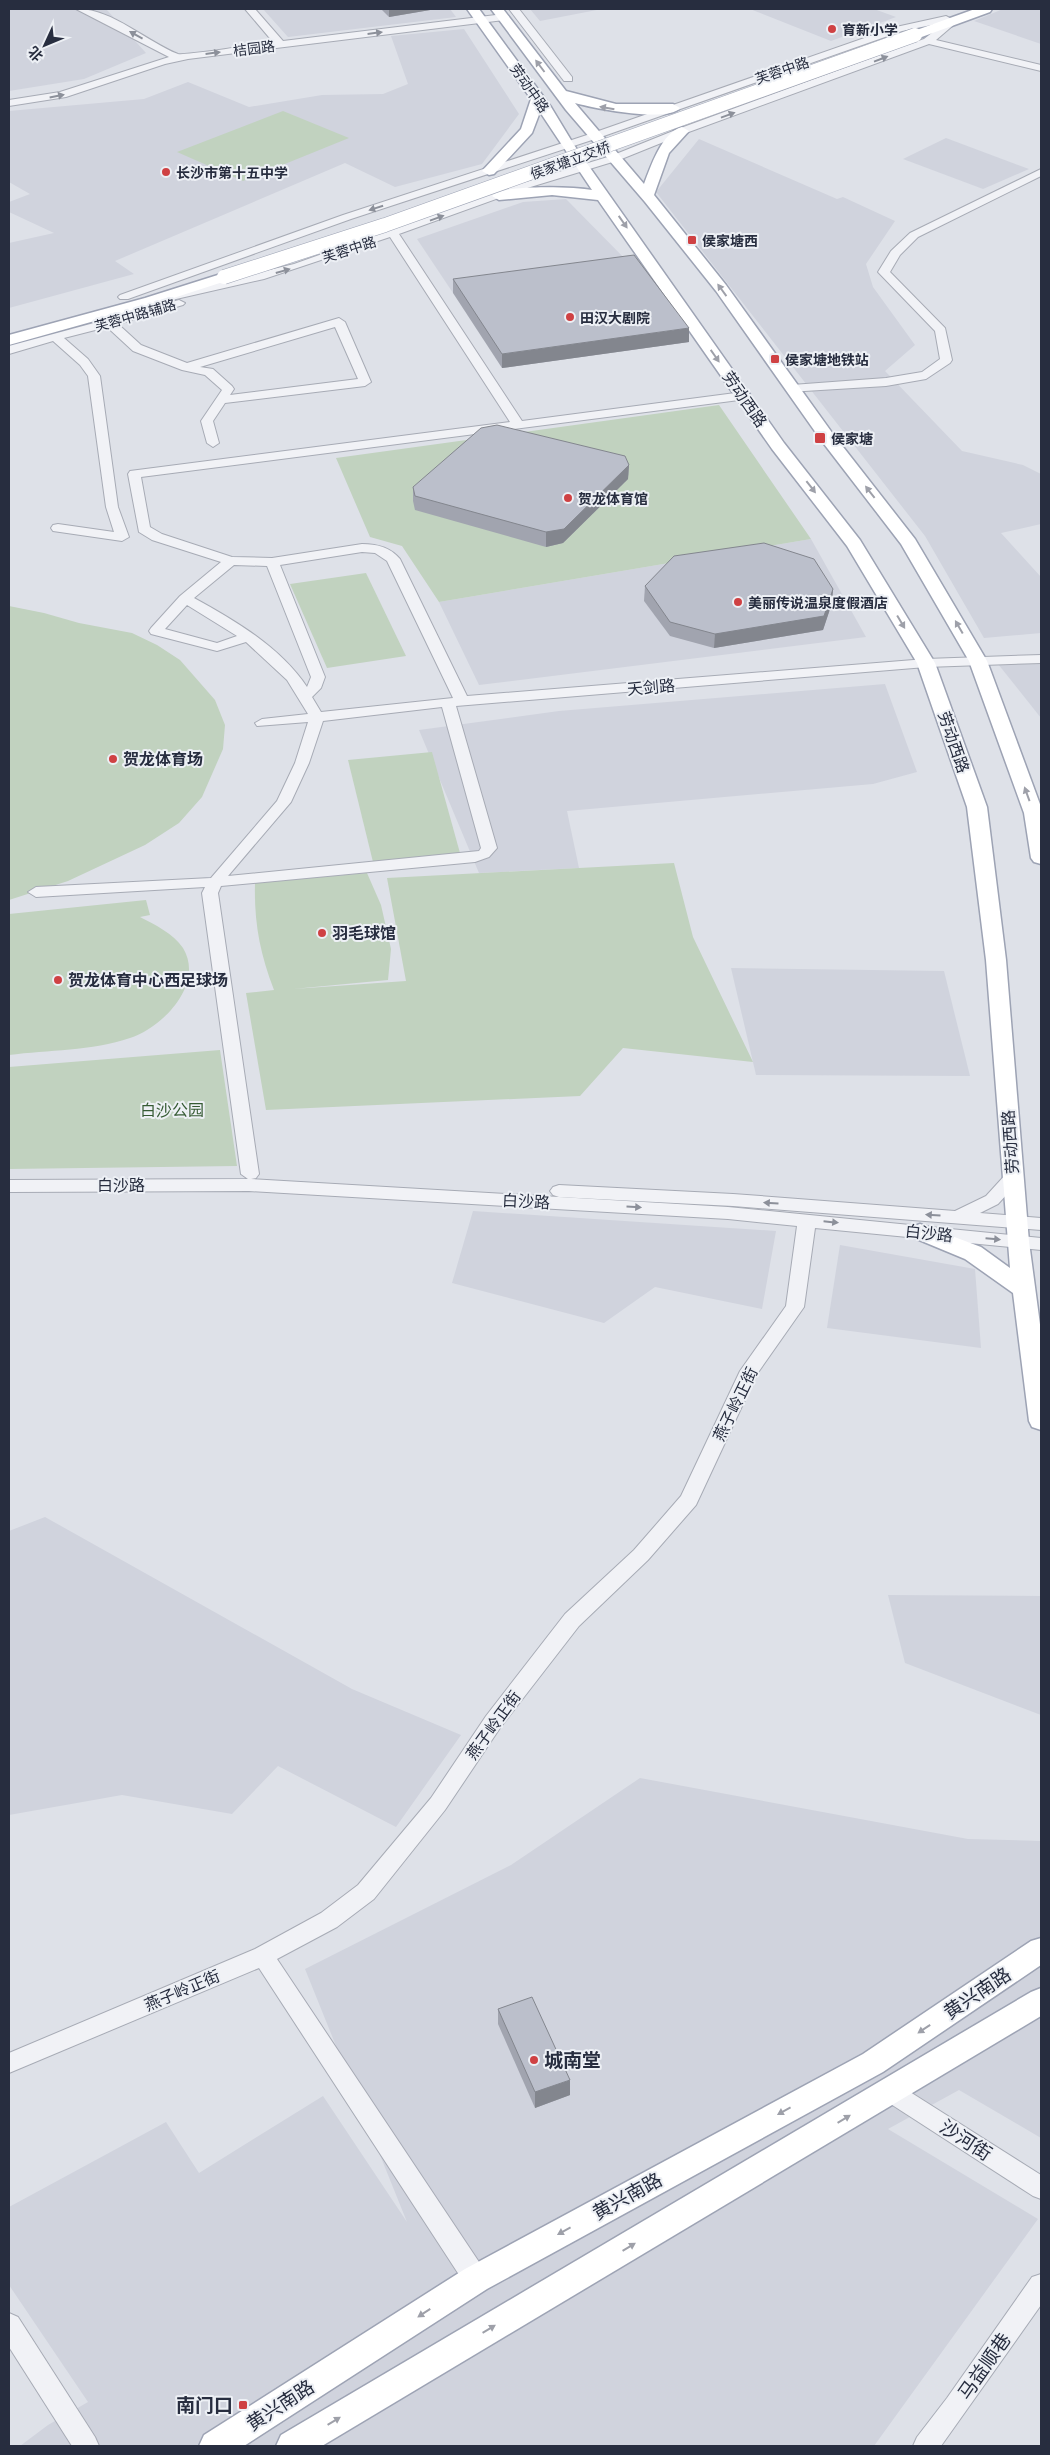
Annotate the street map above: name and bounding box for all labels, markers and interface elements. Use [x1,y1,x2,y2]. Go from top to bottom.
north arrow [20,20,70,70]
place label: 育新小学 [842,20,898,39]
marker: 育新小学 [826,23,838,35]
one-way arrow [367,29,383,37]
one-way arrow [129,30,142,39]
street label: 桔园路 [232,36,276,60]
text: 北 [24,43,47,66]
one-way arrow [206,49,222,57]
street label: 芙蓉中路 [752,52,812,88]
one-way arrow [873,55,888,63]
one-way arrow [535,59,545,73]
street label: 劳动中路 [506,60,554,116]
one-way arrow [49,91,65,99]
one-way arrow [598,103,614,111]
one-way arrow [721,111,736,119]
street label: 侯家塘立交桥 [527,137,613,183]
place label: 长沙市第十五中学 [176,163,288,182]
marker: 长沙市第十五中学 [160,166,172,178]
one-way arrow [369,204,384,212]
one-way arrow [429,214,444,221]
one-way arrow [618,215,628,229]
street label: 芙蓉中路 [319,231,379,267]
place label: 侯家塘西 [702,231,758,250]
marker: 侯家塘西 [686,234,698,246]
one-way arrow [275,266,290,274]
one-way arrow [717,283,727,297]
street label: 芙蓉中路辅路 [92,294,178,336]
place label: 田汉大剧院 [580,308,650,327]
marker: 田汉大剧院 [564,311,576,323]
one-way arrow [710,349,720,363]
place label: 侯家塘地铁站 [785,350,869,369]
marker: 侯家塘地铁站 [769,353,781,365]
street label: 劳动西路 [718,366,772,432]
place label: 侯家塘 [831,429,873,448]
marker: 侯家塘 [813,431,827,445]
one-way arrow [805,480,816,493]
one-way arrow [864,486,875,499]
place label: 贺龙体育馆 [578,489,648,508]
marker: 贺龙体育馆 [562,492,574,504]
place label: 美丽传说温泉度假酒店 [748,593,888,612]
marker: 美丽传说温泉度假酒店 [732,596,744,608]
one-way arrow [897,615,906,628]
one-way arrow [954,621,963,634]
street label: 天剑路 [626,674,676,700]
street label: 劳动西路 [933,708,975,776]
place label: 贺龙体育场 [123,748,203,770]
marker: 贺龙体育场 [107,753,119,765]
one-way arrow [1023,786,1030,801]
place label: 羽毛球馆 [332,922,396,944]
marker: 羽毛球馆 [316,927,328,939]
place label: 贺龙体育中心西足球场 [68,969,228,991]
marker: 贺龙体育中心西足球场 [52,974,64,986]
park label: 白沙公园 [140,1099,204,1121]
street label: 劳动西路 [997,1109,1023,1175]
street label: 白沙路 [97,1174,145,1196]
street label: 白沙路 [501,1189,551,1213]
one-way arrow [762,1198,778,1206]
one-way arrow [627,1204,643,1212]
one-way arrow [924,1211,940,1219]
one-way arrow [824,1218,840,1226]
street label: 白沙路 [904,1220,954,1246]
one-way arrow [985,1235,1001,1243]
street label: 燕子岭正街 [708,1363,762,1445]
street label: 燕子岭正街 [461,1686,525,1764]
street label: 黄兴南路 [938,1961,1016,2025]
street label: 燕子岭正街 [141,1964,223,2016]
one-way arrow [917,2024,930,2034]
place label: 城南堂 [544,2047,601,2073]
marker: 城南堂 [528,2054,540,2066]
one-way arrow [777,2107,790,2116]
street label: 沙河街 [935,2114,997,2166]
one-way arrow [838,2115,851,2124]
street label: 黄兴南路 [587,2166,667,2226]
one-way arrow [557,2227,571,2235]
one-way arrow [622,2242,635,2251]
one-way arrow [417,2308,430,2317]
one-way arrow [482,2325,495,2334]
street label: 马益顺巷 [952,2327,1016,2405]
street label: 黄兴南路 [241,2373,319,2437]
place label: 南门口 [176,2392,233,2418]
marker: 南门口 [237,2399,249,2411]
one-way arrow [327,2416,340,2425]

